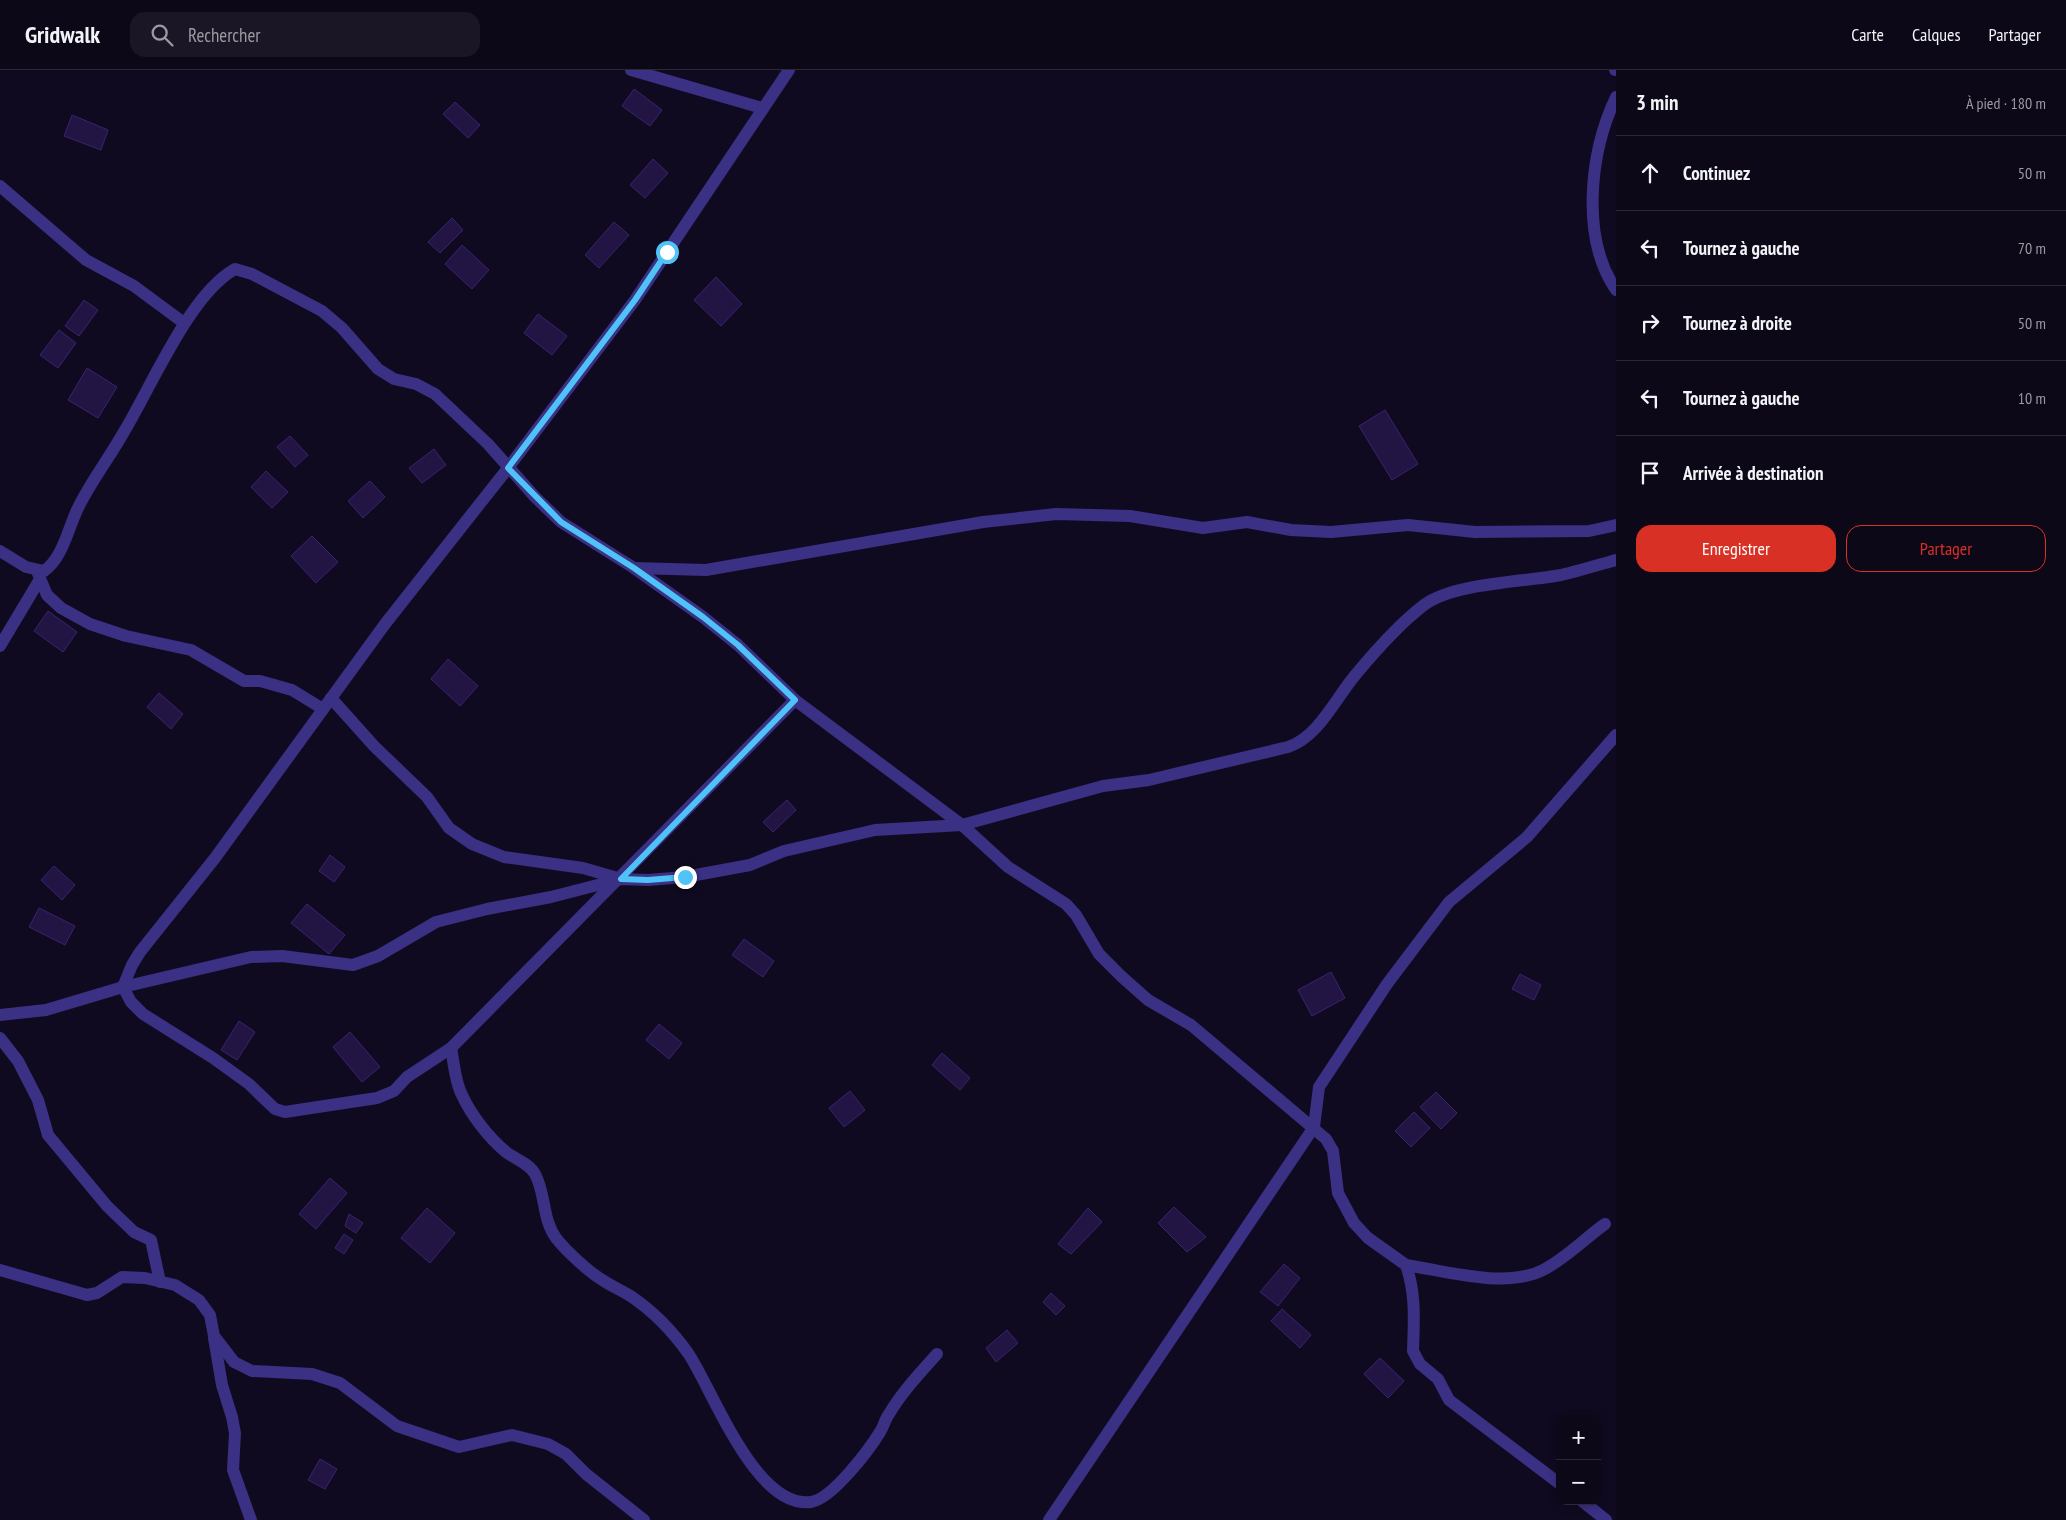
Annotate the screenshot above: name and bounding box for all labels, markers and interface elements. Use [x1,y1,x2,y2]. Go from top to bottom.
search box [130,12,480,57]
text: Gridwalk [25,19,100,50]
icon: search [148,21,176,49]
text: Rechercher [188,23,261,47]
text: Carte [1851,23,1884,46]
text: Calques [1912,23,1961,46]
text: Partager [1989,23,2041,46]
text: 3 min [1636,89,1678,116]
text: À pied · 180 m [1966,93,2046,113]
icon: ahead [1636,159,1664,187]
text: Continuez [1683,161,1750,185]
text: 50 m [2018,163,2046,183]
icon: left [1636,234,1664,262]
text: Tournez à gauche [1683,236,1800,260]
text: 70 m [2018,238,2046,258]
route start [656,241,679,264]
icon: right [1636,309,1664,337]
text: Tournez à droite [1683,311,1792,335]
text: 50 m [2018,313,2046,333]
icon: left [1636,384,1664,412]
text: Tournez à gauche [1683,386,1800,410]
text: 10 m [2018,388,2046,408]
icon: arrive [1636,459,1664,487]
text: Arrivée à destination [1683,461,1824,485]
button: Enregistrer [1636,525,1836,572]
button: Partager [1846,525,2046,572]
route end [674,866,697,889]
map controls [1556,1415,1601,1505]
button: + [1556,1415,1601,1460]
button: − [1556,1460,1601,1505]

